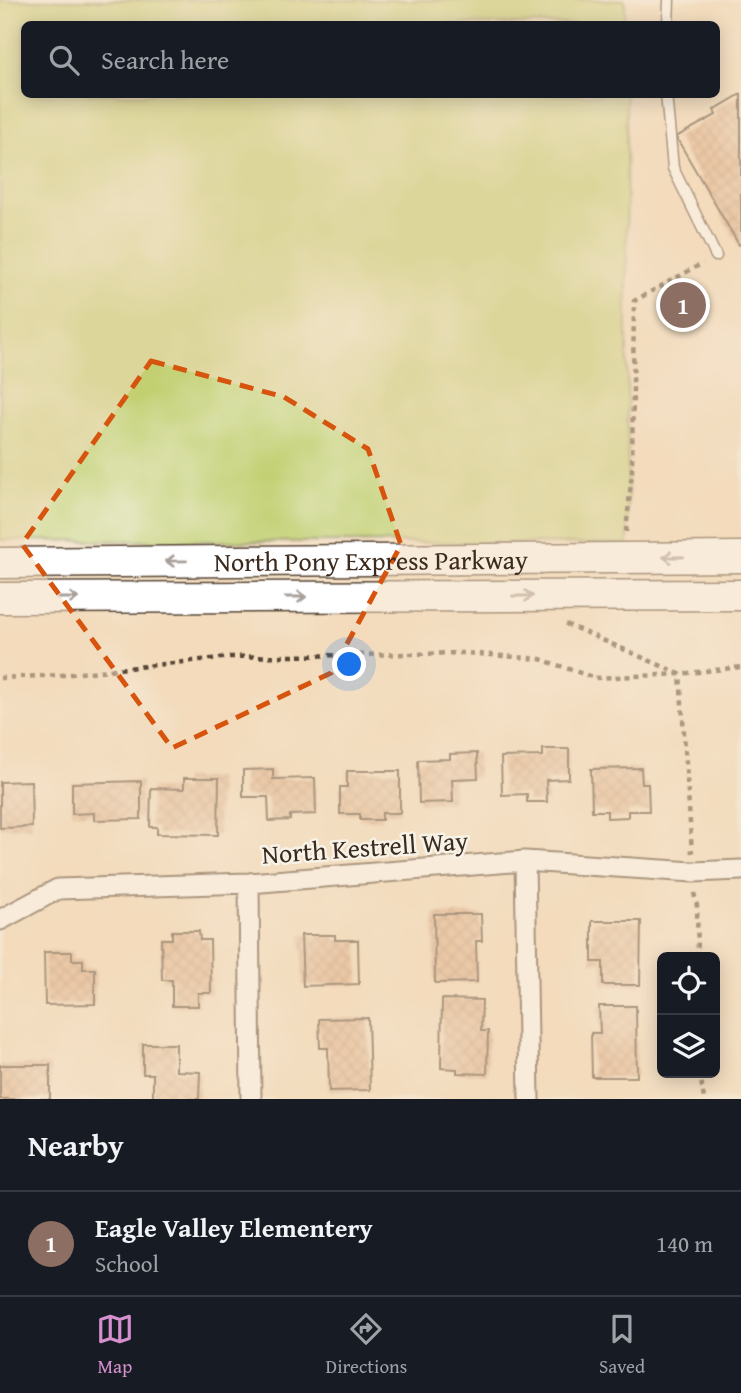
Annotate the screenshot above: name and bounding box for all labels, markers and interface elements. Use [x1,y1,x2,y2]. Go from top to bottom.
search box [21,21,720,98]
text: Search here [101,40,229,79]
icon: search [45,41,83,79]
pin: 1 [660,279,706,331]
street label: North Pony Express Parkway [214,539,528,581]
one-way arrow [662,550,685,564]
one-way arrow [165,554,188,568]
one-way arrow [511,589,534,603]
one-way arrow [284,590,307,604]
one-way arrow [56,591,79,605]
your location [332,647,366,681]
street label: North Kestrell Way [261,820,470,874]
map controls [657,952,720,1078]
button: locate [657,952,720,1015]
button: layers [657,1015,720,1078]
text: Nearby [28,1123,124,1167]
text: Eagle Valley Elementery [95,1208,373,1247]
text: 1 [45,1227,57,1260]
text: 140 m [656,1227,713,1260]
text: School [95,1247,159,1280]
tab: Map [96,1310,134,1380]
tab: Directions [326,1310,407,1380]
tab: Saved [599,1310,645,1380]

